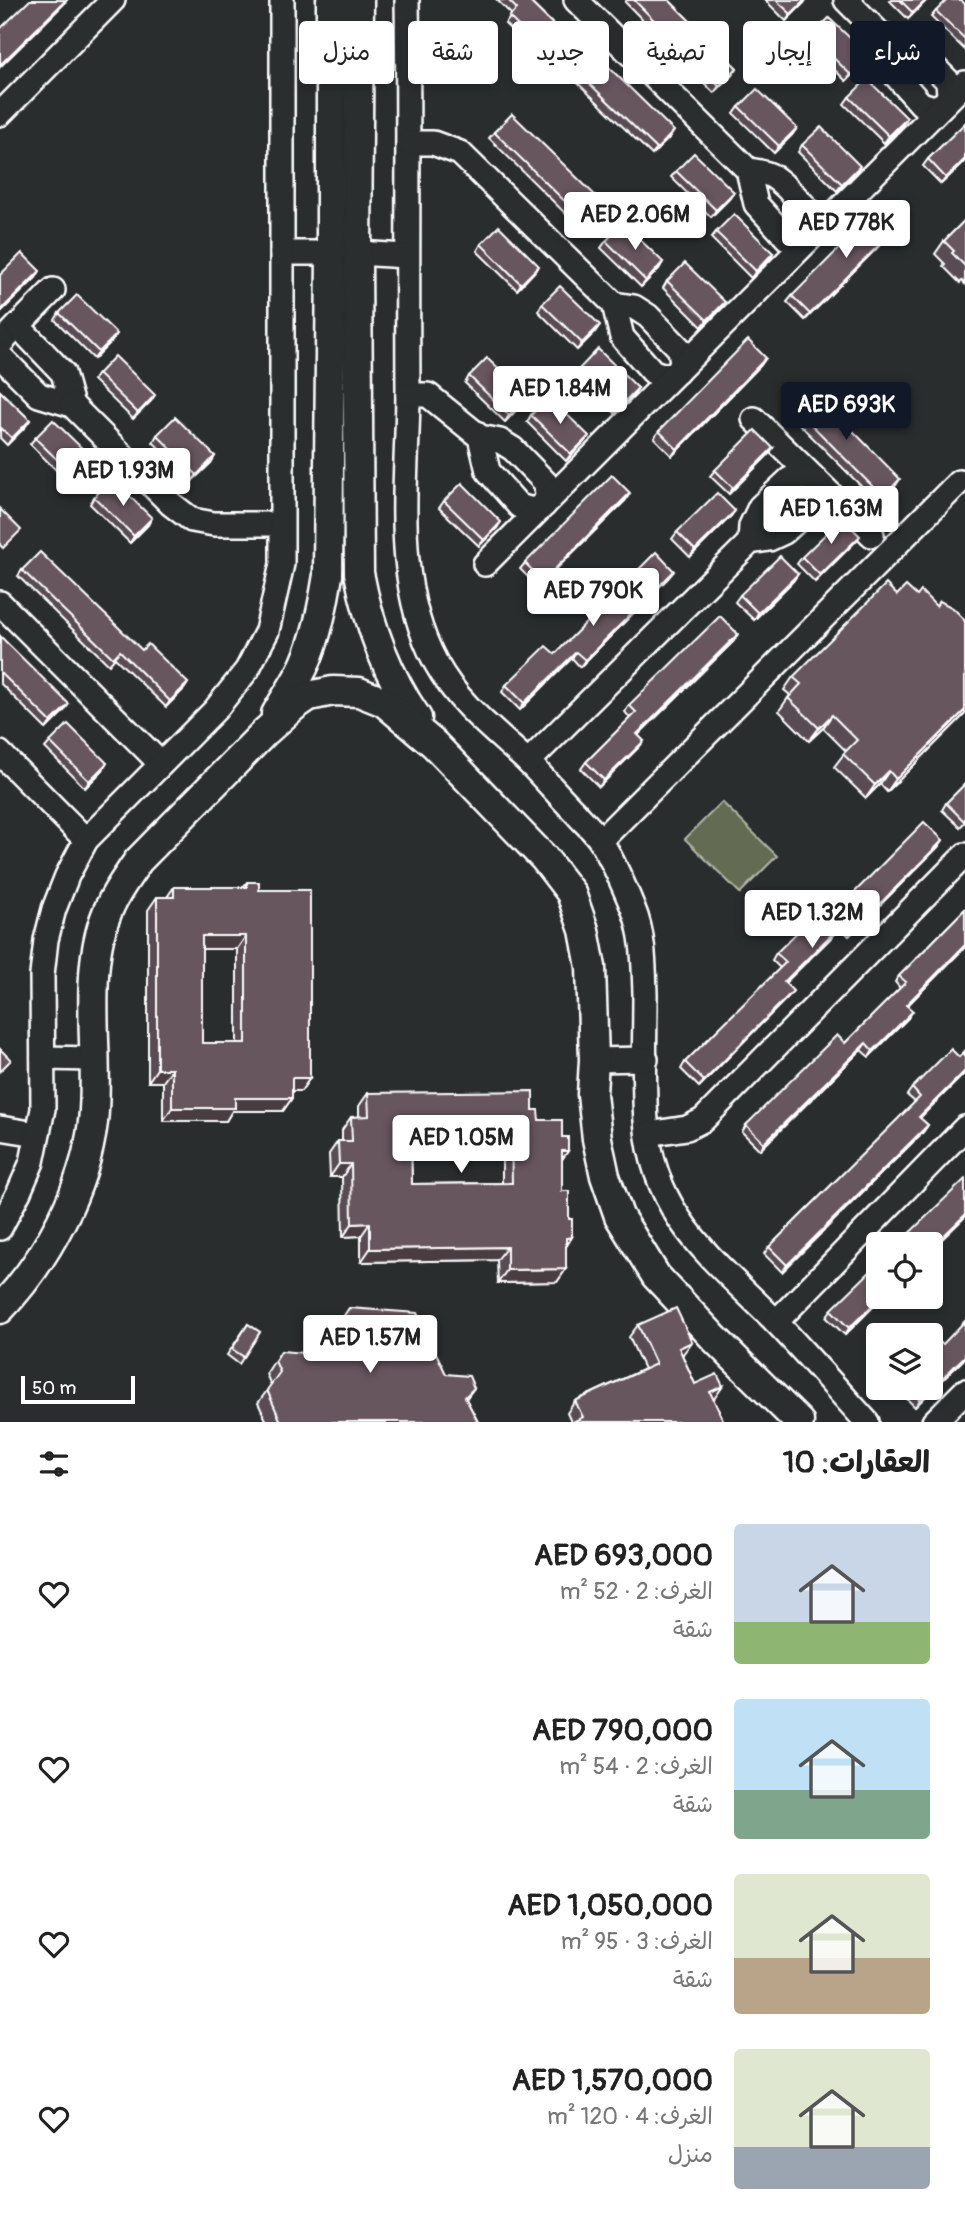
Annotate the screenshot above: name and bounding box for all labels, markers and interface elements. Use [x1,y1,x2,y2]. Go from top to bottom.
chip: منزل [299,21,394,84]
chip: شقة [408,21,498,84]
chip: جديد [512,21,609,84]
chip: تصفية [623,21,729,84]
chip: إيجار [743,21,836,84]
chip: شراء [850,21,945,84]
pin: AED 2.06M [555,192,715,252]
text: AED 2.06M [580,200,690,229]
pin: AED 778K [774,201,918,260]
text: AED 778K [798,208,894,237]
pin: AED 1.84M [480,366,640,426]
text: AED 1.84M [509,374,611,403]
pin: AED 693K [774,382,918,442]
text: AED 693K [797,390,895,419]
pin: AED 1.93M [43,448,203,508]
text: AED 1.93M [72,456,174,485]
pin: AED 1.63M [751,486,911,546]
text: AED 1.63M [779,494,883,523]
pin: AED 790K [521,568,665,628]
text: AED 790K [543,576,643,605]
pin: AED 1.32M [732,890,892,950]
text: AED 1.32M [761,898,863,927]
pin: AED 1.05M [381,1116,541,1175]
text: AED 1.05M [408,1123,514,1152]
map controls [866,1232,943,1400]
button: locate [866,1232,943,1309]
pin: AED 1.57M [290,1316,450,1375]
text: AED 1.57M [319,1323,421,1352]
button: layers [866,1323,943,1400]
scale bar [21,1373,135,1405]
text: 50 m [32,1376,76,1400]
text: العقارات: 10 [783,1444,930,1481]
icon: filters [35,1445,73,1483]
text: AED 693,000 [534,1537,713,1574]
icon: home [790,1552,874,1636]
icon: heart [35,1575,73,1613]
text: الغرف: 2 · 52 m² [560,1577,713,1606]
text: شقة [673,1615,713,1644]
text: AED 790,000 [532,1712,713,1749]
icon: home [790,1727,874,1811]
icon: heart [35,1750,73,1788]
text: الغرف: 2 · 54 m² [559,1752,713,1781]
text: شقة [673,1790,713,1819]
text: AED 1,050,000 [507,1887,713,1924]
icon: home [790,1902,874,1986]
icon: heart [35,1925,73,1963]
text: الغرف: 3 · 95 m² [561,1927,713,1956]
text: شقة [673,1965,713,1994]
text: AED 1,570,000 [512,2062,713,2099]
icon: home [790,2077,874,2161]
icon: heart [35,2100,73,2138]
text: الغرف: 4 · 120 m² [547,2102,713,2131]
text: منزل [668,2140,713,2169]

